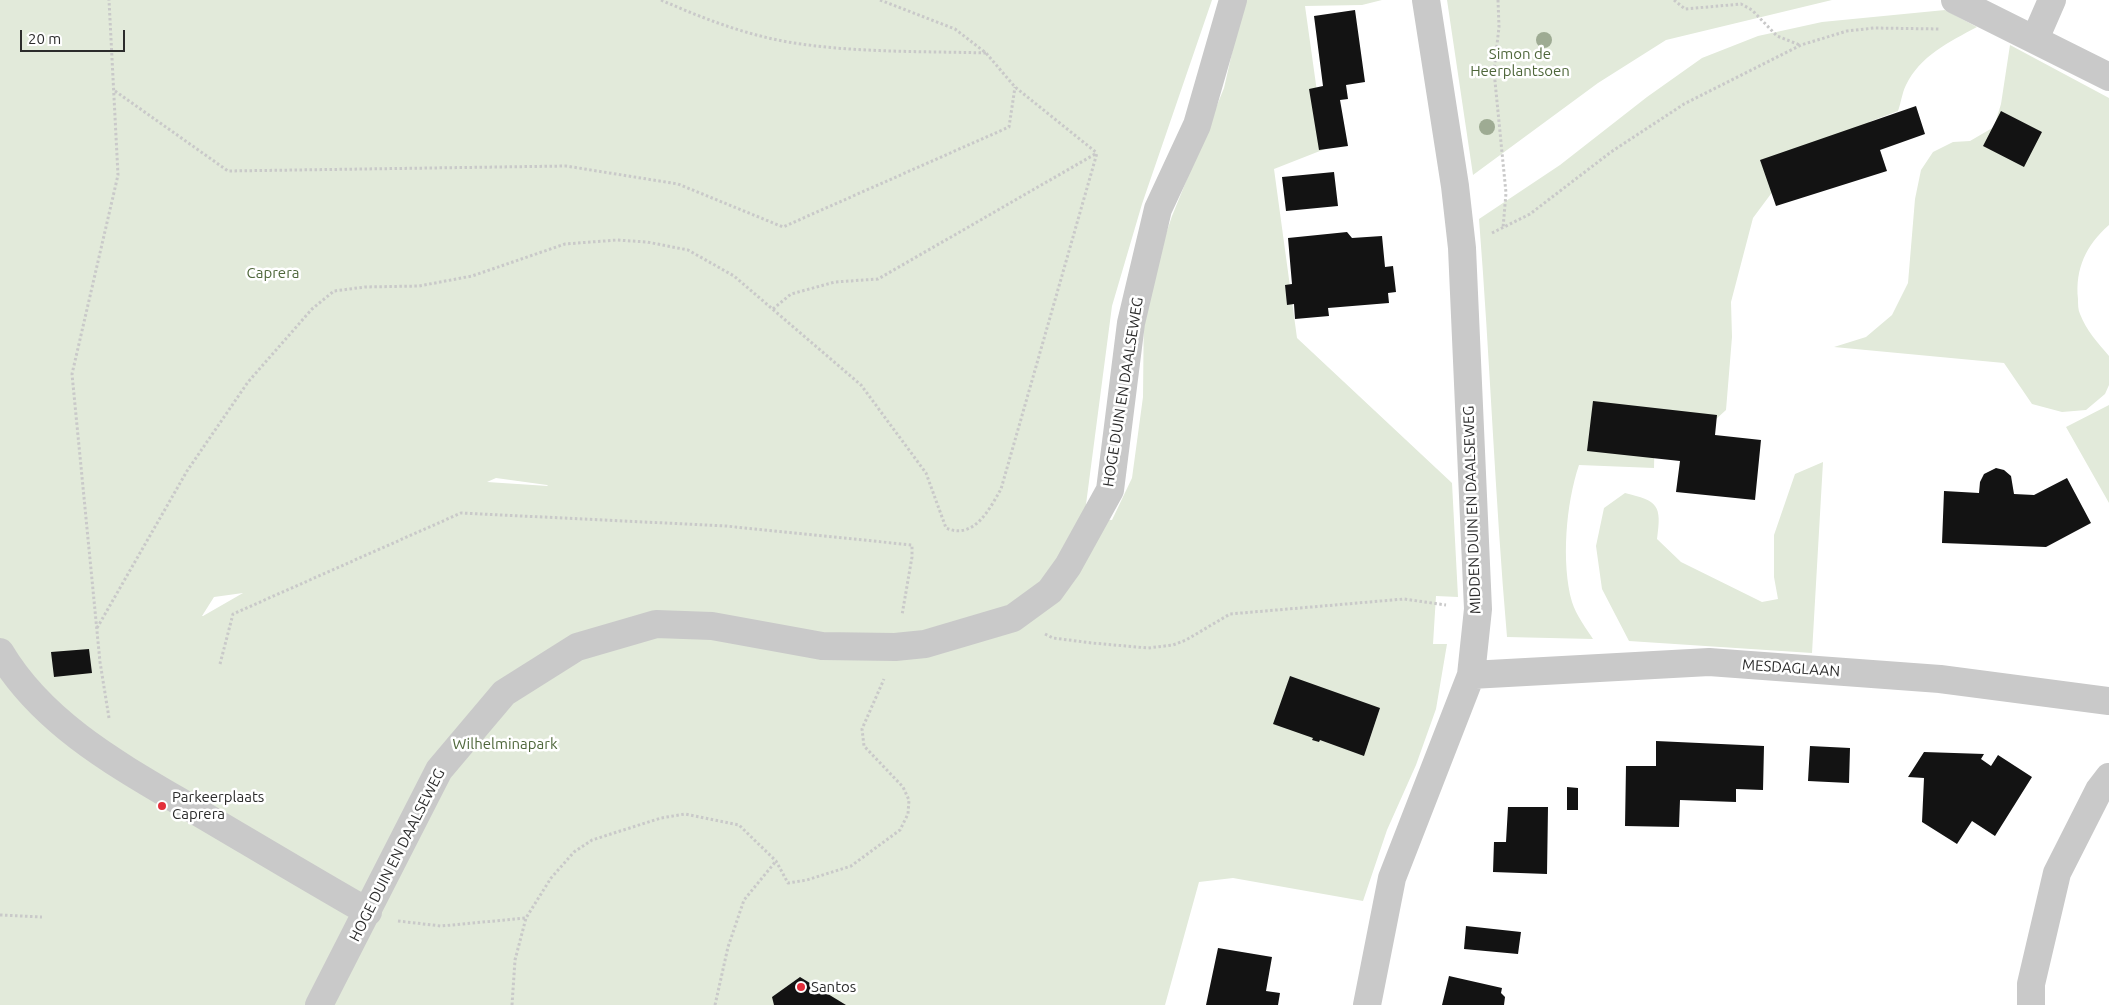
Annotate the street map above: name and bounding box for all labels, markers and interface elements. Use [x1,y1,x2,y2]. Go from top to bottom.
scale bar [22,20,128,52]
text: 20 m [28,30,61,47]
park label: Simon de Heerplantsoen [1470,45,1570,80]
park label: Caprera [246,264,300,282]
street label: HOGE DUIN EN DAALSEWEG [1099,296,1147,488]
street label: MIDDEN DUIN EN DAALSEWEG [1459,405,1485,615]
street label: MESDAGLAAN [1741,656,1841,680]
park label: Wilhelminapark [452,735,558,753]
street label: HOGE DUIN EN DAALSEWEG [345,765,449,945]
place label: Parkeerplaats Caprera [172,788,264,823]
marker: Parkeerplaats Caprera [156,800,168,812]
place label: Santos [811,978,856,996]
marker: Santos [795,981,807,993]

